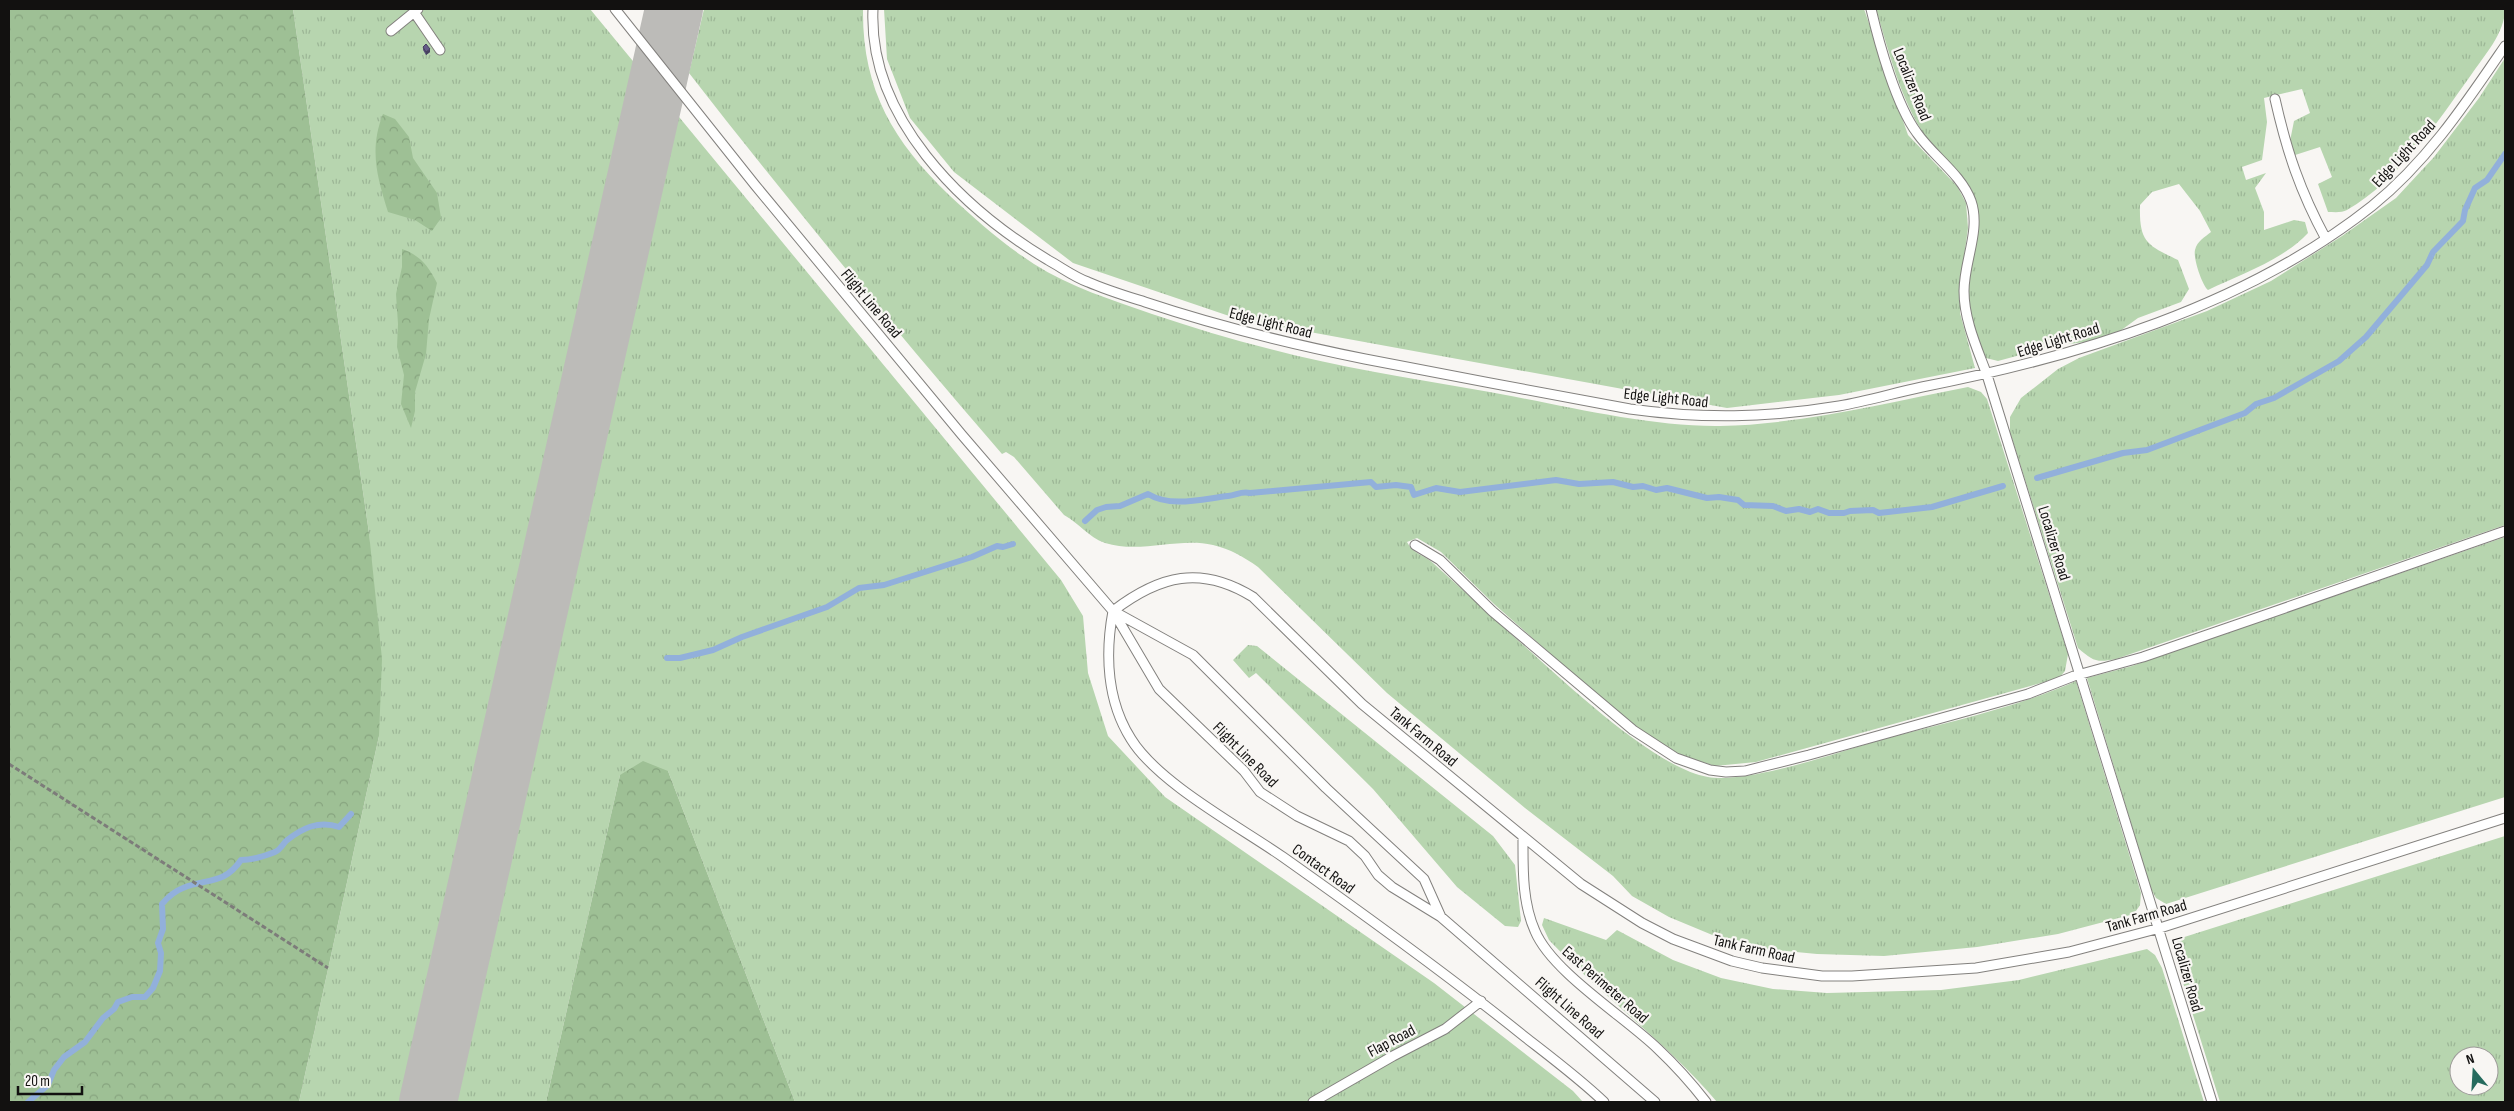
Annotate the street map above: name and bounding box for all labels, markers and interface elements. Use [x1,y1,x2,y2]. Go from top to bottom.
street label: Localizer Road [1888,45,1935,124]
street label: Edge Light Road [2368,117,2440,192]
street label: Flight Line Road [836,265,905,342]
street label: Edge Light Road [1227,304,1314,343]
street label: Edge Light Road [2015,319,2102,362]
street label: Edge Light Road [1623,385,1709,412]
street label: Localizer Road [2033,504,2074,583]
street label: Tank Farm Road [1385,703,1461,771]
street label: Flight Line Road [1208,718,1282,792]
street label: Contact Road [1288,840,1358,898]
street label: Tank Farm Road [2104,896,2189,937]
street label: Tank Farm Road [1711,931,1796,968]
street label: Localizer Road [2167,935,2206,1014]
street label: East Perimeter Road [1558,943,1652,1028]
street label: Flight Line Road [1531,973,1607,1043]
street label: Flap Road [1365,1021,1419,1062]
north arrow [2449,1046,2499,1096]
text: N [2464,1050,2476,1068]
scale bar [18,1064,81,1096]
text: 20 m [25,1072,50,1091]

